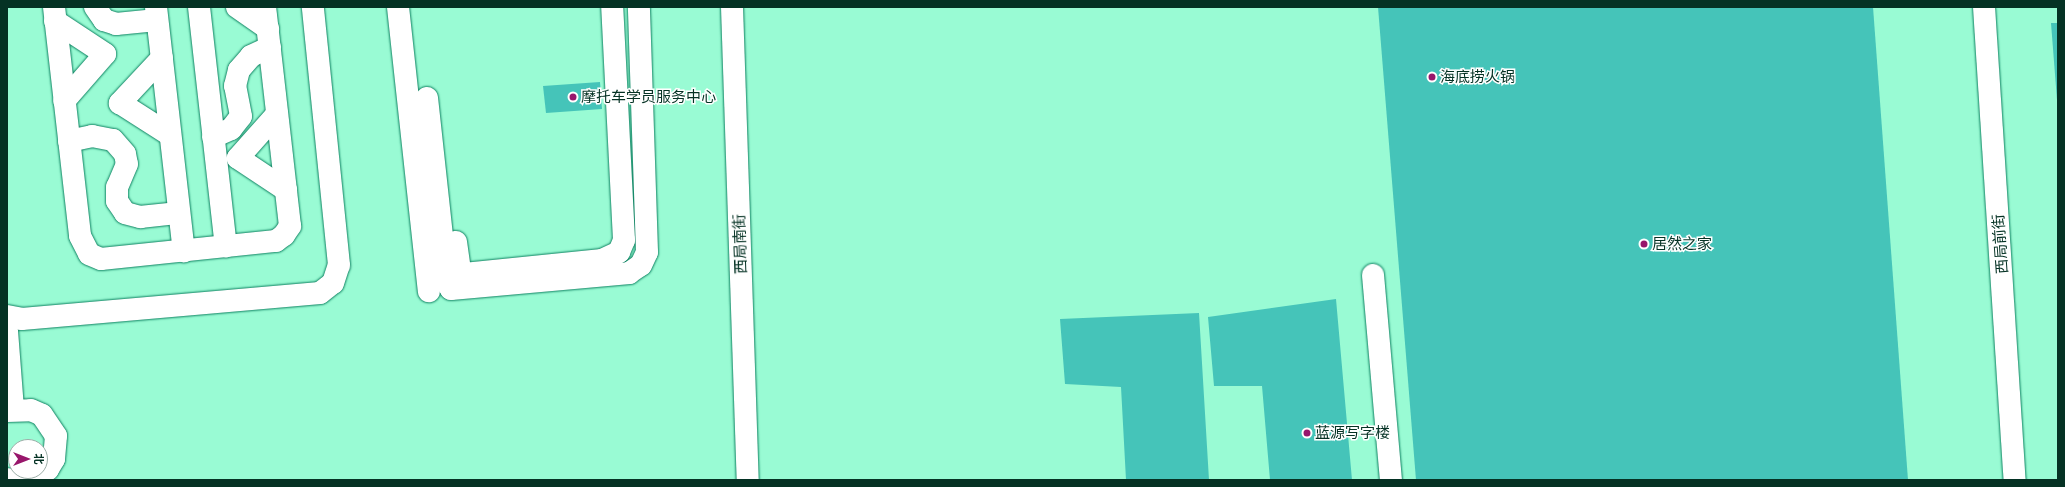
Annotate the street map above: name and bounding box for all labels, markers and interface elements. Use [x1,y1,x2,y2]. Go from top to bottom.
place label: 海底捞火锅 [1440,68,1515,86]
marker: 海底捞火锅 [1427,72,1437,82]
place label: 摩托车学员服务中心 [581,88,716,106]
marker: 摩托车学员服务中心 [568,92,578,102]
street label: 西局前街 [1989,213,2011,275]
street label: 西局南街 [730,214,750,274]
place label: 居然之家 [1652,235,1712,253]
marker: 居然之家 [1639,239,1649,249]
place label: 蓝源写字楼 [1315,424,1390,442]
marker: 蓝源写字楼 [1302,428,1312,438]
north arrow [8,439,48,479]
text: 北 [31,454,47,465]

